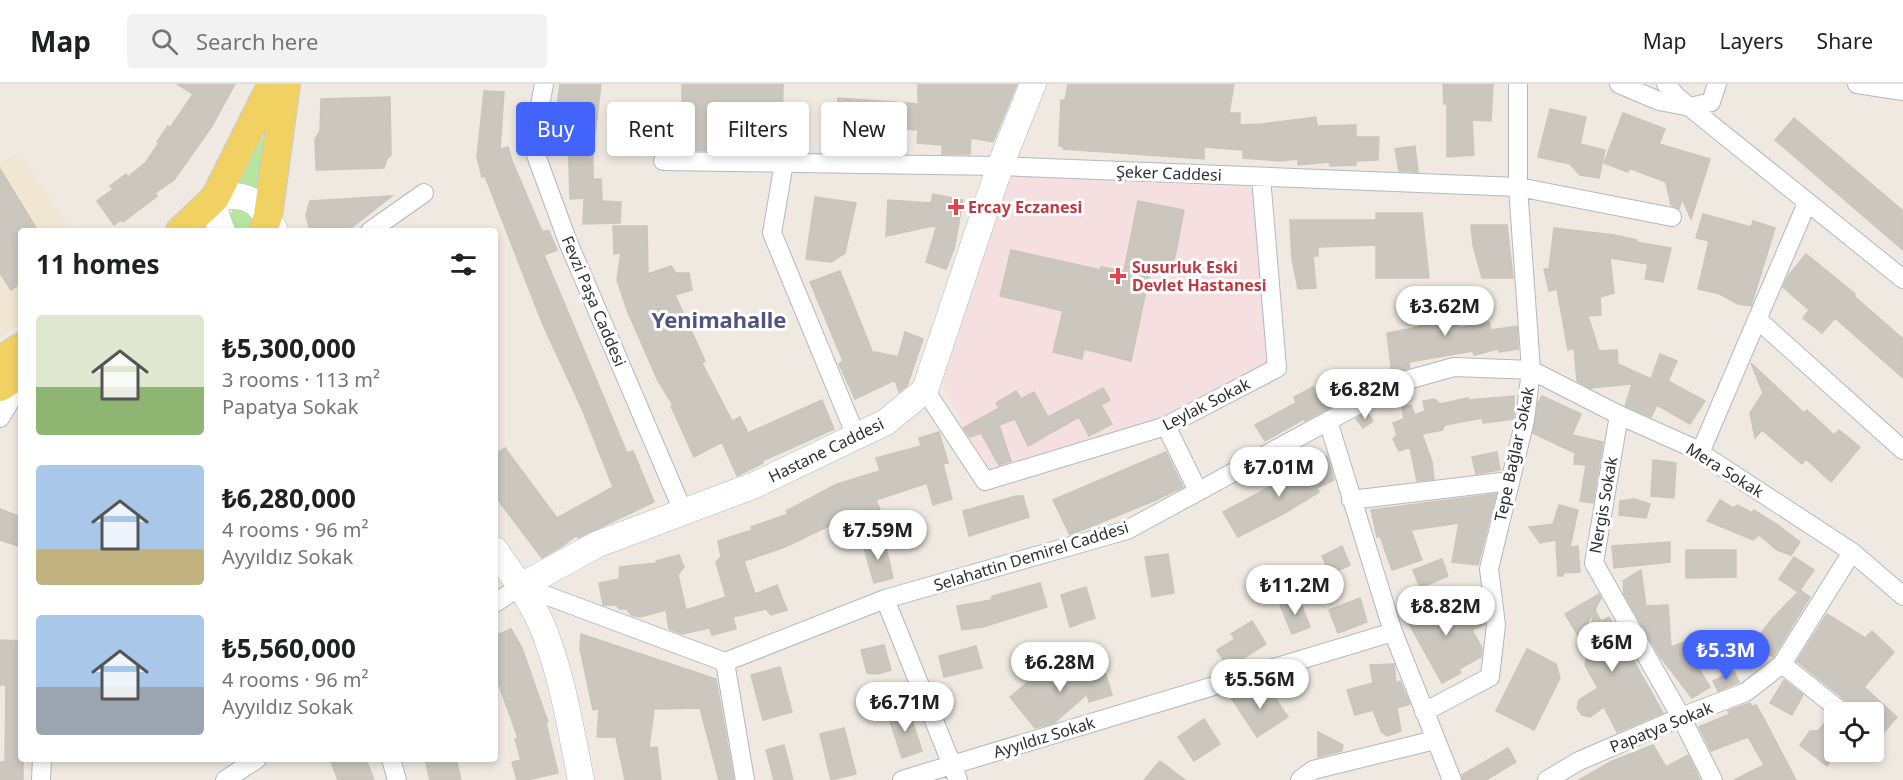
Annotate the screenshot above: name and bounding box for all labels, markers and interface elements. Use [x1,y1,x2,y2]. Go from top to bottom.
search box [127,14,547,68]
text: Map [30,22,91,60]
icon: search [148,25,181,58]
text: Search here [196,26,318,56]
text: Map [1643,27,1687,55]
text: Layers [1720,27,1784,55]
text: Share [1817,27,1873,55]
chip: Buy [516,102,595,156]
chip: Rent [607,102,695,156]
chip: Filters [707,102,809,156]
chip: New [821,102,907,156]
street label: Şeker Caddesi [1116,160,1222,186]
place label: Ercay Eczanesi [968,196,1082,218]
marker: Ercay Eczanesi [949,200,963,214]
street label: Fevzi Paşa Caddesi [557,232,631,370]
text: 11 homes [36,246,160,282]
icon: filters [447,248,480,281]
place label: Susurluk Eski Devlet Hastanesi [1132,256,1267,296]
marker: Susurluk Eski Devlet Hastanesi [1109,267,1127,285]
pin: ₺3.62M [1396,286,1494,337]
text: ₺3.62M [1410,292,1480,319]
district label: Yenimahalle [651,304,787,334]
text: ₺5,300,000 [222,330,356,366]
icon: home [84,339,156,411]
text: 3 rooms · 113 m² [222,366,380,393]
pin: ₺6.82M [1316,369,1414,420]
street label: Leylak Sokak [1158,372,1254,436]
text: ₺6.82M [1330,375,1400,402]
street label: Tepe Bağlar Sokak [1489,384,1539,524]
text: Papatya Sokak [222,393,358,420]
street label: Hastane Caddesi [765,413,887,487]
street label: Mera Sokak [1682,437,1768,503]
pin: ₺7.01M [1230,447,1328,498]
text: ₺7.01M [1244,453,1314,480]
street label: Nergis Sokak [1584,454,1622,555]
text: ₺6,280,000 [222,480,356,516]
icon: home [84,489,156,561]
pin: ₺7.59M [829,510,927,561]
text: 4 rooms · 96 m² [222,516,369,543]
text: ₺7.59M [843,516,913,543]
street label: Selahattin Demirel Caddesi [931,516,1131,596]
text: Ayyıldız Sokak [222,543,353,570]
pin: ₺11.2M [1246,565,1344,616]
text: ₺11.2M [1260,571,1330,598]
pin: ₺8.82M [1397,586,1495,637]
text: ₺8.82M [1411,592,1481,619]
pin: ₺6M [1583,622,1641,673]
text: ₺6M [1591,628,1633,655]
text: ₺5,560,000 [222,630,356,666]
pin: ₺5.3M [1684,630,1768,681]
text: ₺5.3M [1697,636,1755,663]
icon: home [84,639,156,711]
pin: ₺6.28M [1011,642,1109,693]
text: ₺6.28M [1025,648,1095,675]
pin: ₺5.56M [1211,659,1309,710]
text: ₺5.56M [1225,665,1295,692]
text: 4 rooms · 96 m² [222,666,369,693]
pin: ₺6.71M [856,682,954,733]
text: ₺6.71M [870,688,940,715]
text: Ayyıldız Sokak [222,693,353,720]
street label: Papatya Sokak [1606,696,1716,758]
map controls [1824,702,1884,762]
button: locate [1824,702,1884,762]
street label: Ayyıldız Sokak [991,711,1098,763]

